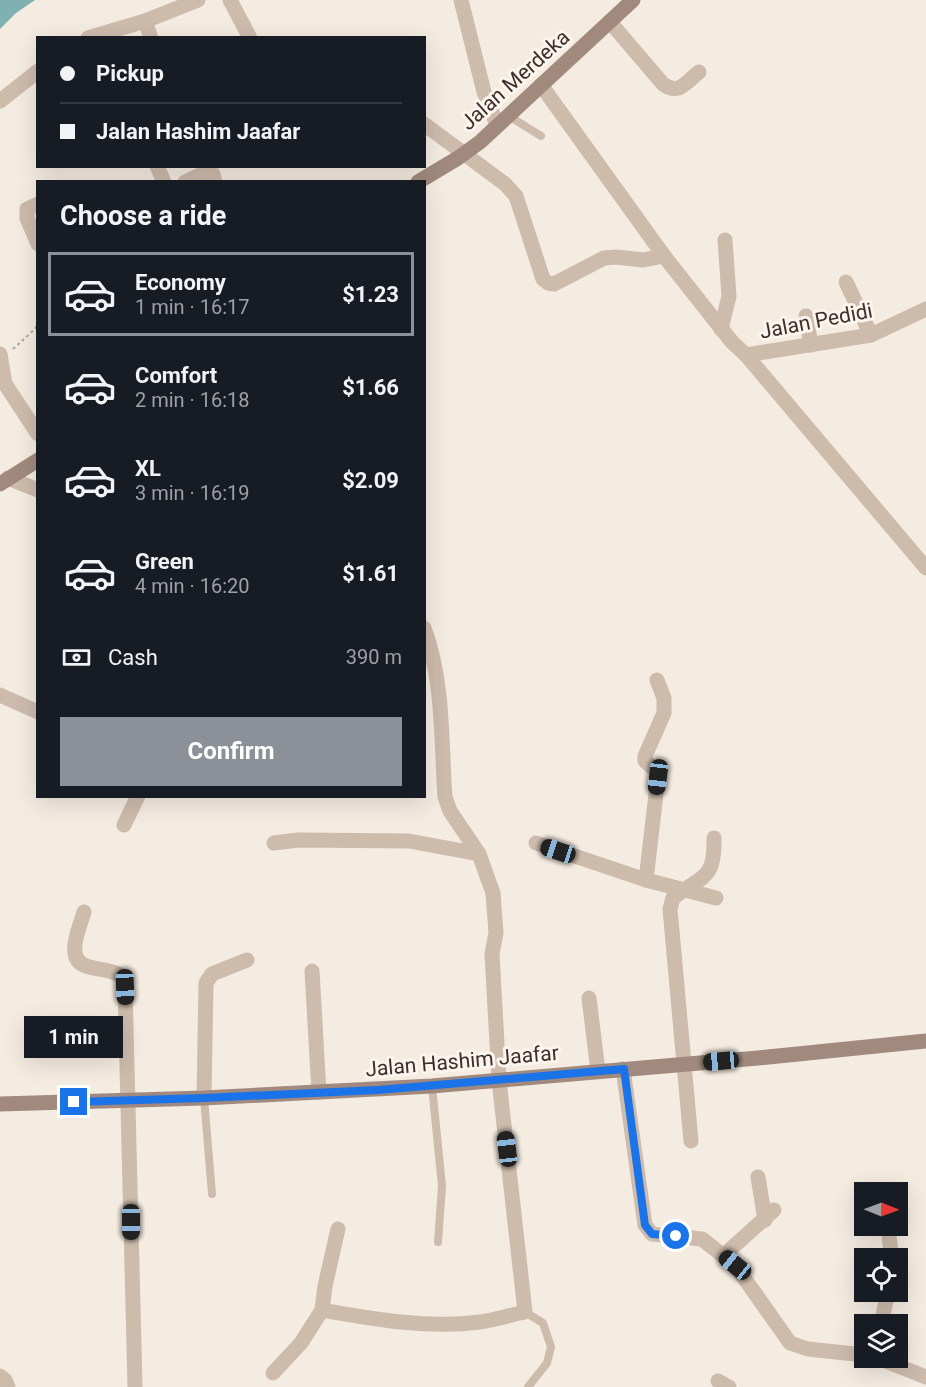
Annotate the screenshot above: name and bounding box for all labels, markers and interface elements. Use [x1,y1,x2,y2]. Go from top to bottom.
street label: Jalan Merdeka [456,25,574,135]
text: Pickup [96,61,164,86]
text: Jalan Hashim Jaafar [96,119,300,144]
text: Choose a ride [60,200,226,232]
icon: car [63,267,117,321]
text: Economy [135,270,226,295]
text: $1.23 [342,282,399,307]
text: 1 min · 16:17 [135,295,250,319]
street label: Jalan Pedidi [758,298,874,344]
icon: car [63,360,117,414]
text: Comfort [135,363,217,388]
text: $1.66 [342,375,399,400]
text: 2 min · 16:18 [135,388,250,412]
icon: car [63,453,117,507]
text: XL [135,456,161,481]
text: $2.09 [342,468,399,493]
text: 3 min · 16:19 [135,481,250,505]
icon: car [63,546,117,600]
text: Green [135,549,194,574]
text: $1.61 [342,561,399,586]
text: 4 min · 16:20 [135,574,250,598]
icon: cash [60,641,93,674]
text: Cash [108,645,158,670]
text: 390 m [346,645,402,669]
button: Confirm [60,717,402,786]
car [647,758,669,796]
car [538,837,578,865]
car [115,969,135,1005]
callout: 1 min [25,1015,124,1057]
text: 1 min [48,1025,99,1049]
street label: Jalan Hashim Jaafar [364,1041,560,1081]
car [702,1050,740,1072]
route end [60,1088,87,1115]
car [496,1130,518,1168]
north arrow [854,1182,908,1236]
map controls [854,1182,908,1368]
car [122,1204,140,1240]
route start [662,1222,689,1249]
car [715,1247,755,1283]
button: locate [854,1248,908,1302]
button: layers [854,1314,908,1368]

